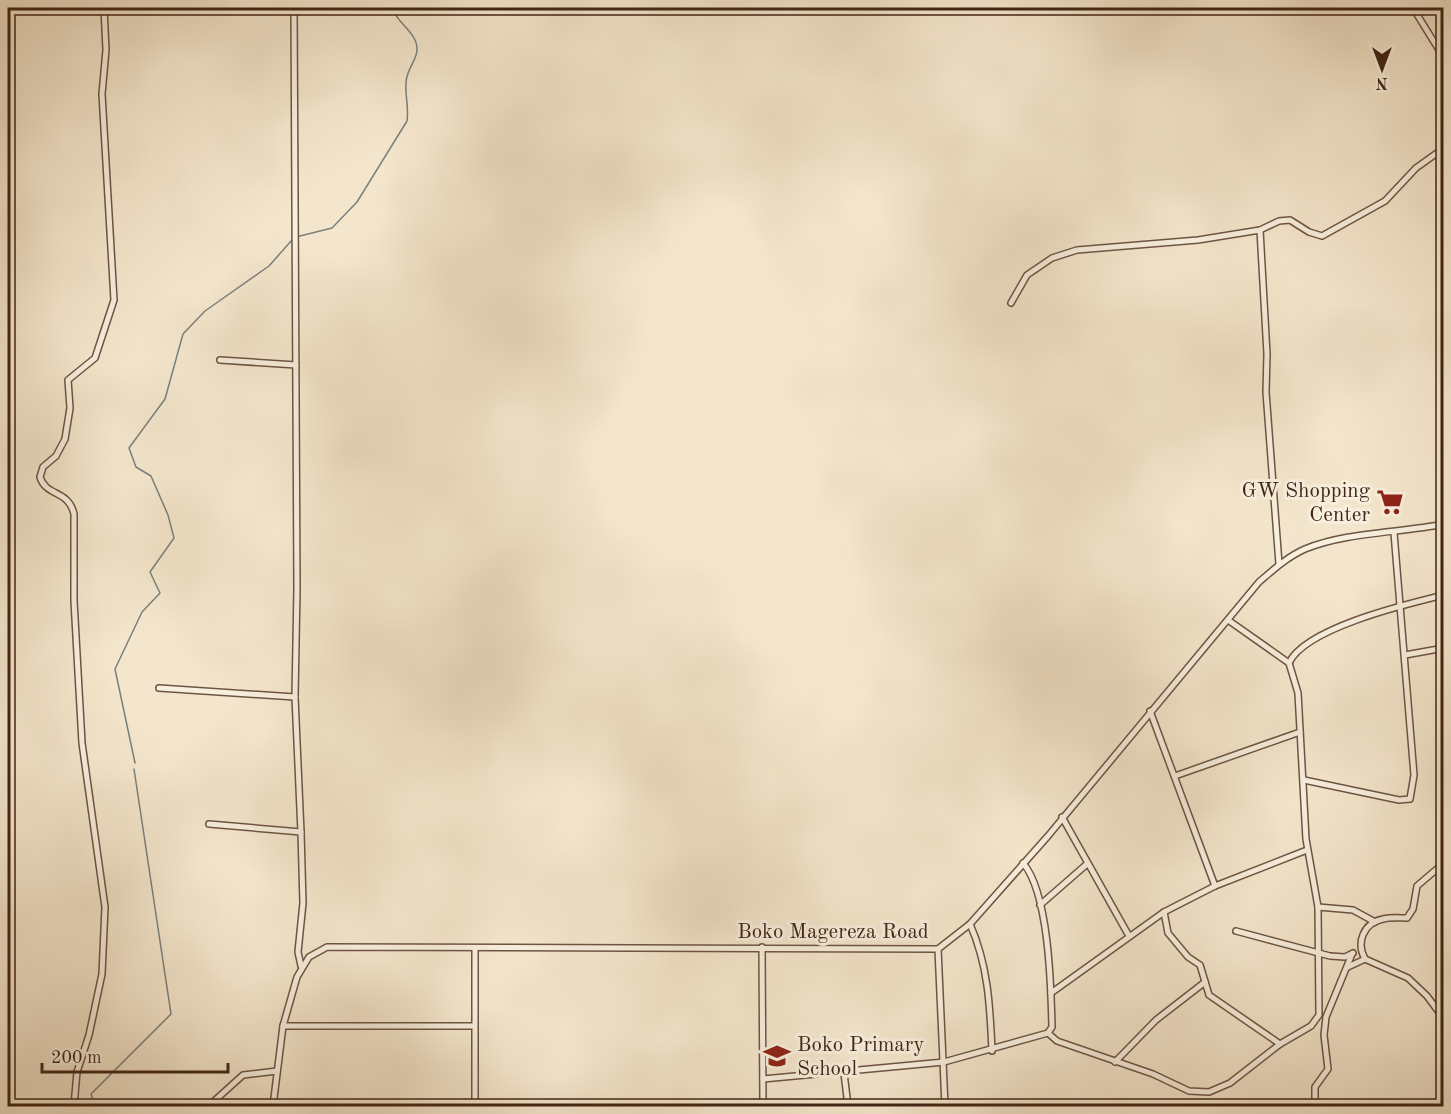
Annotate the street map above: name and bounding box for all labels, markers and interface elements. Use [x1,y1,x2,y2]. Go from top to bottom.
north arrow [1352,39,1412,99]
text: N [1375,74,1388,90]
place label: GW Shopping Center [1242,481,1371,526]
supermarket icon: GW Shopping Center [1375,487,1405,517]
street label: Boko Magereza Road [737,922,929,943]
place label: Boko Primary School [797,1035,924,1080]
scale bar [42,1036,228,1074]
school or university icon: Boko Primary School [762,1041,792,1071]
text: 200 m [51,1049,102,1067]

